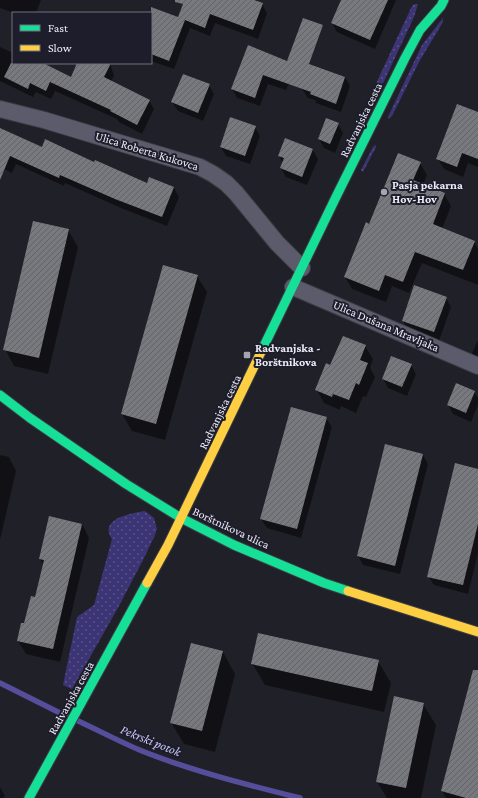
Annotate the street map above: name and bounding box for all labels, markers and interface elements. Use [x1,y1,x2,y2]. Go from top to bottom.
legend [12,12,152,64]
text: Fast [48,21,69,35]
text: Slow [48,41,72,55]
street label: Radvanjska cesta [337,80,385,160]
street label: Ulica Roberta Kukovca [94,129,201,174]
place label: Pasja pekarna Hov-Hov [392,178,463,206]
marker: Pasja pekarna Hov-Hov [379,187,389,197]
street label: Ulica Dušana Mravljaka [331,297,441,355]
place label: Radvanjska - Borštnikova [255,341,321,369]
marker: Radvanjska - Borštnikova [242,350,252,360]
street label: Radvanjska cesta [196,372,244,452]
street label: Borštnikova ulica [190,504,272,552]
street label: Radvanjska cesta [45,659,97,737]
water label: Pekrski potok [118,722,184,760]

